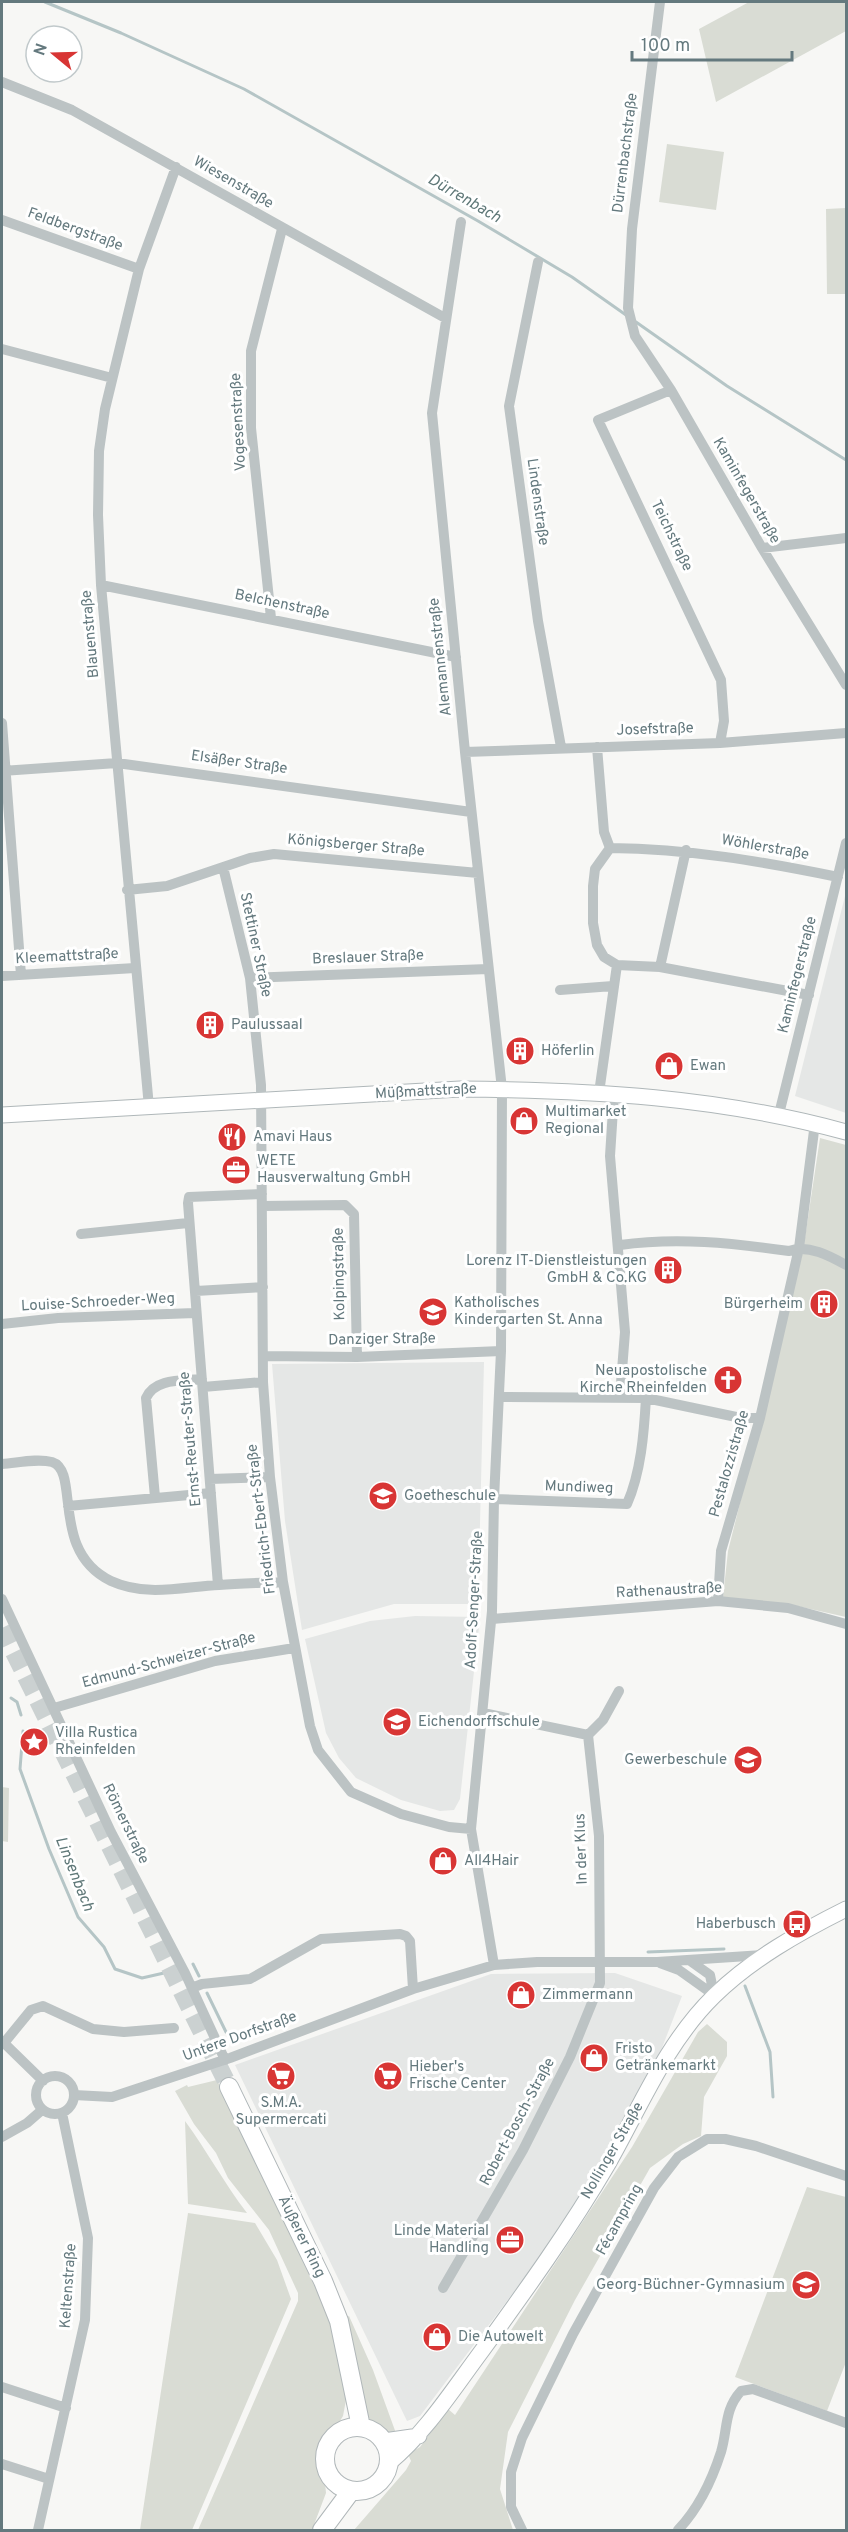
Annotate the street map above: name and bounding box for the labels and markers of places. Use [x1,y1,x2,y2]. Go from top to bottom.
building icon: Paulussaal [194,1009,226,1041]
place label: Paulussaal [231,1016,303,1035]
building icon: Höferlin [504,1035,536,1067]
place label: Höferlin [541,1042,595,1061]
shop icon: Ewan [653,1050,685,1082]
place label: Ewan [690,1057,726,1076]
place label: Multimarket Regional [545,1103,626,1139]
shop icon: Multimarket Regional [508,1105,540,1137]
restaurant icon: Amavi Haus [216,1121,248,1153]
place label: Amavi Haus [253,1128,332,1147]
place label: WETE Hausverwaltung GmbH [257,1152,411,1188]
office icon: WETE Hausverwaltung GmbH [220,1154,252,1186]
place label: Lorenz IT-Dienstleistungen GmbH & Co.KG [466,1252,647,1288]
building icon: Lorenz IT-Dienstleistungen GmbH & Co.KG [652,1254,684,1286]
building icon: Bürgerheim [808,1288,840,1320]
place label: Katholisches Kindergarten St. Anna [454,1294,603,1330]
place label: Bürgerheim [724,1295,803,1314]
school or university icon: Katholisches Kindergarten St. Anna [417,1296,449,1328]
place label: Neuapostolische Kirche Rheinfelden [579,1362,707,1398]
church icon: Neuapostolische Kirche Rheinfelden [712,1364,744,1396]
school or university icon: Goetheschule [367,1480,399,1512]
place label: Goetheschule [404,1487,496,1506]
school or university icon: Eichendorffschule [381,1706,413,1738]
place label: Eichendorffschule [418,1713,540,1732]
place label: Villa Rustica Rheinfelden [55,1724,137,1760]
place icon: Villa Rustica Rheinfelden [18,1726,50,1758]
school or university icon: Gewerbeschule [732,1744,764,1776]
place label: Gewerbeschule [624,1751,727,1770]
shop icon: All4Hair [427,1845,459,1877]
place label: All4Hair [464,1852,519,1871]
bus stop icon: Haberbusch [781,1908,813,1940]
place label: Haberbusch [696,1915,776,1934]
shop icon: Zimmermann [505,1979,537,2011]
place label: Zimmermann [542,1986,633,2005]
place label: Fristo Getränkemarkt [615,2040,716,2076]
shop icon: Fristo Getränkemarkt [578,2042,610,2074]
place label: Hieber's Frische Center [409,2058,506,2094]
supermarket icon: S.M.A. Supermercati [265,2060,297,2092]
supermarket icon: Hieber's Frische Center [372,2060,404,2092]
place label: S.M.A. Supermercati [235,2094,327,2130]
place label: Linde Material Handling [394,2222,489,2258]
office icon: Linde Material Handling [494,2224,526,2256]
school or university icon: Georg-Büchner-Gymnasium [790,2269,822,2301]
place label: Georg-Büchner-Gymnasium [596,2276,785,2295]
shop icon: Die Autowelt [421,2321,453,2353]
place label: Die Autowelt [458,2328,544,2347]

